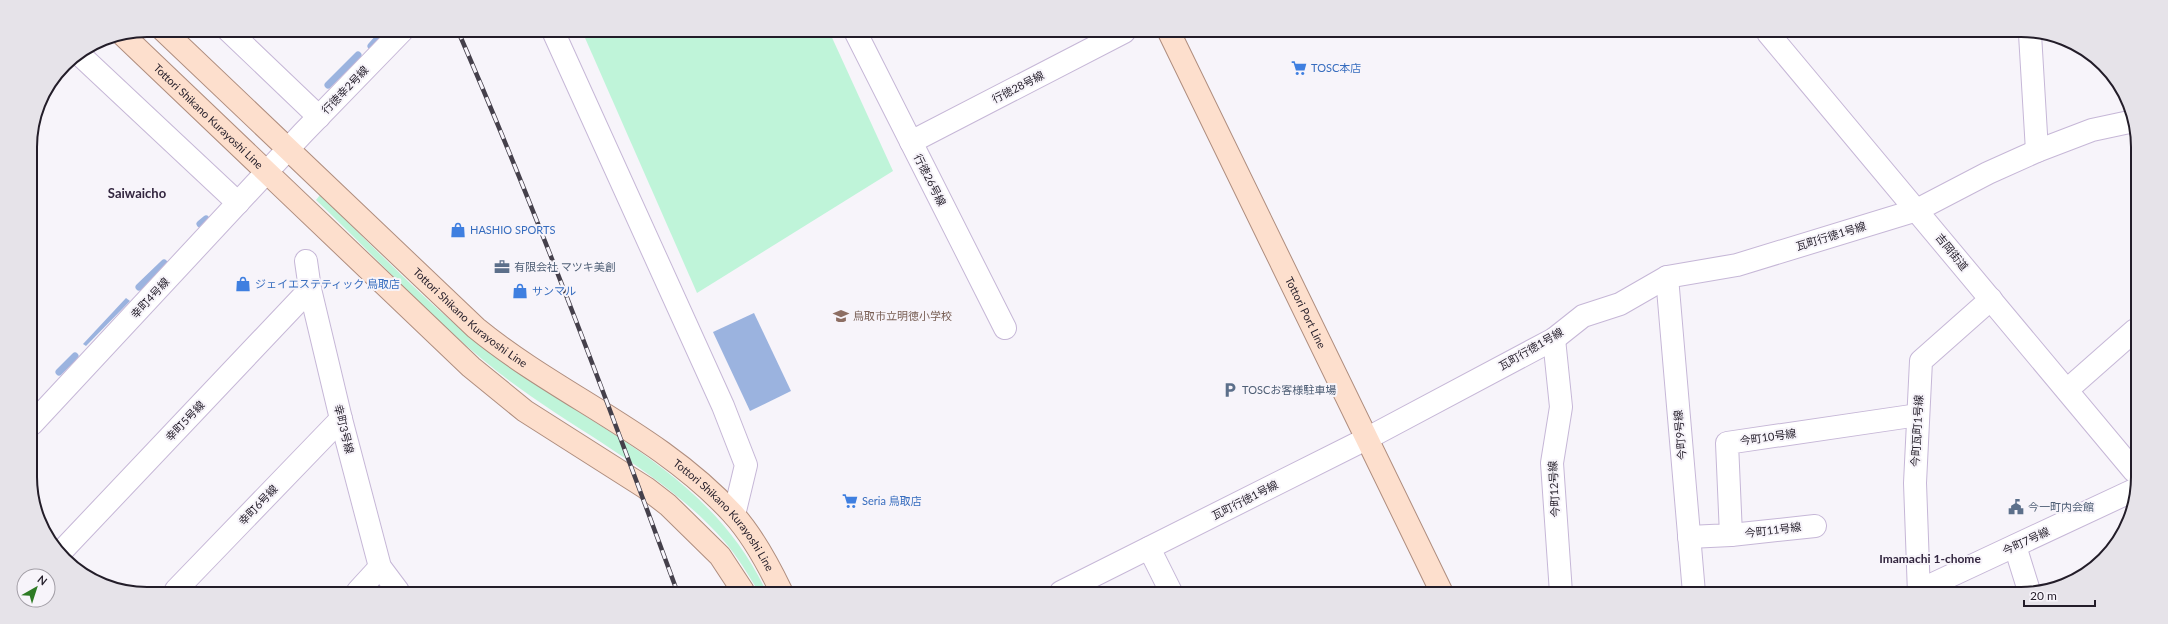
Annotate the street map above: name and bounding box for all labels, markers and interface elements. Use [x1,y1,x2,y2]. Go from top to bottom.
supermarket icon: TOSC本店 [1290,59,1308,77]
street label: Tottori Shikano Kurayoshi Line [151,61,266,171]
place label: TOSC本店 [1311,61,1361,74]
street label: 行徳幸2号線 [319,63,371,116]
street label: 行徳28号線 [990,68,1046,105]
street label: 行徳26号線 [912,152,949,208]
district label: Saiwaicho [108,185,167,201]
street label: 瓦町行徳1号線 [1794,219,1867,252]
shop icon: HASHIO SPORTS [449,221,467,239]
place label: HASHIO SPORTS [470,223,555,236]
street label: 吉岡街道 [1933,230,1971,273]
office icon: 有限会社 マツキ美創 [493,258,511,276]
place label: 有限会社 マツキ美創 [514,260,616,273]
street label: Tottori Shikano Kurayoshi Line [411,265,530,370]
street label: Tottori Port Line [1283,274,1329,350]
street label: 幸町4号線 [128,275,172,321]
shop icon: ジェイエステティック 鳥取店 [234,275,252,293]
place label: ジェイエステティック 鳥取店 [255,277,400,290]
shop icon: サンマル [511,282,529,300]
place label: サンマル [532,284,576,297]
school or university icon: 鳥取市立明徳小学校 [832,307,850,325]
place label: 鳥取市立明徳小学校 [853,309,952,322]
street label: 瓦町行徳1号線 [1496,325,1565,372]
parking icon: TOSCお客様駐車場 [1221,381,1239,399]
place label: TOSCお客様駐車場 [1242,383,1336,396]
street label: 今町瓦町1号線 [1908,394,1925,467]
street label: 幸町5号線 [162,398,207,443]
street label: 幸町3号線 [332,403,357,455]
street label: 今町9号線 [1671,409,1688,461]
street label: 今町10号線 [1739,426,1797,447]
street label: Tottori Shikano Kurayoshi Line [671,456,777,573]
street label: 今町12号線 [1546,460,1561,518]
street label: 瓦町行徳1号線 [1210,477,1280,522]
street label: 幸町6号線 [235,482,280,527]
supermarket icon: Seria 鳥取店 [841,492,859,510]
place label: Seria 鳥取店 [862,494,922,507]
public building icon: 今一町内会館 [2007,498,2025,516]
place label: 今一町内会館 [2028,500,2094,513]
street label: 今町11号線 [1744,520,1802,539]
street label: 今町7号線 [2000,524,2051,557]
district label: Imamachi 1-chome [1879,551,1981,566]
north arrow [16,568,56,608]
text: N [35,572,50,588]
scale bar [2024,582,2095,608]
text: 20 m [2030,588,2057,603]

